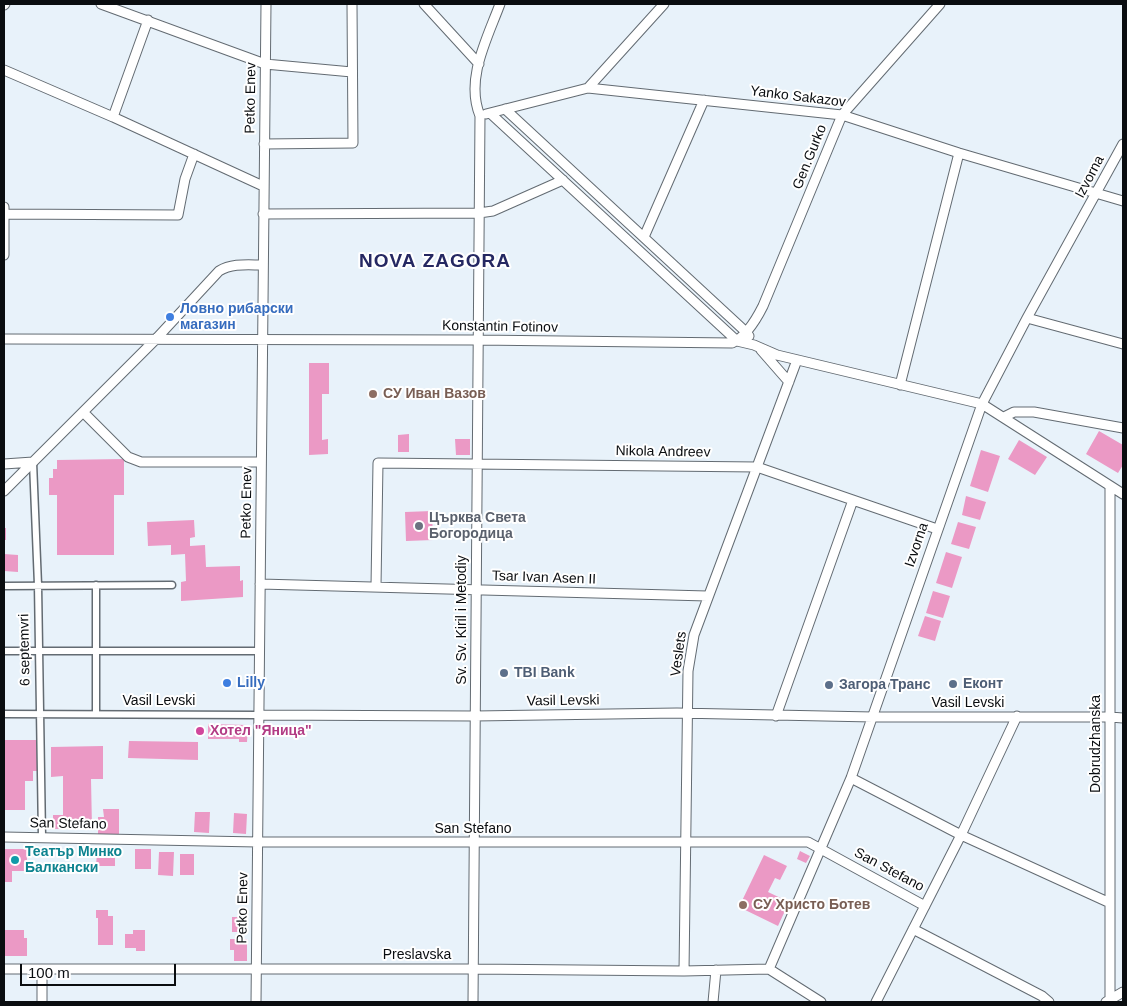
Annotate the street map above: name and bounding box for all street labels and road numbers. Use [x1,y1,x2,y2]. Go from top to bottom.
street label: Petko Enev [242,62,260,134]
street label: Yanko Sakazov [749,83,847,111]
street label: Gen.Gurko [789,122,831,192]
street label: Izvorna [1072,153,1108,201]
street label: Konstantin Fotinov [442,318,558,336]
street label: Nikola Andreev [615,443,711,461]
street label: Petko Enev [238,467,256,539]
street label: Izvorna [902,521,932,569]
street label: Sv. Sv. Kiril i Metodiy [454,555,470,685]
street label: Tsar Ivan Asen II [492,568,596,588]
street label: 6 septemvri [16,614,34,686]
street label: Veslets [668,630,690,678]
street label: Vasil Levski [526,692,600,710]
street label: Vasil Levski [123,693,195,709]
street label: Vasil Levski [932,695,1004,711]
street label: Dobrudzhanska [1088,695,1104,793]
street label: San Stefano [29,815,107,833]
street label: San Stefano [434,821,512,837]
street label: San Stefano [851,844,927,896]
street label: Petko Enev [234,872,252,944]
street label: Preslavska [383,947,451,963]

